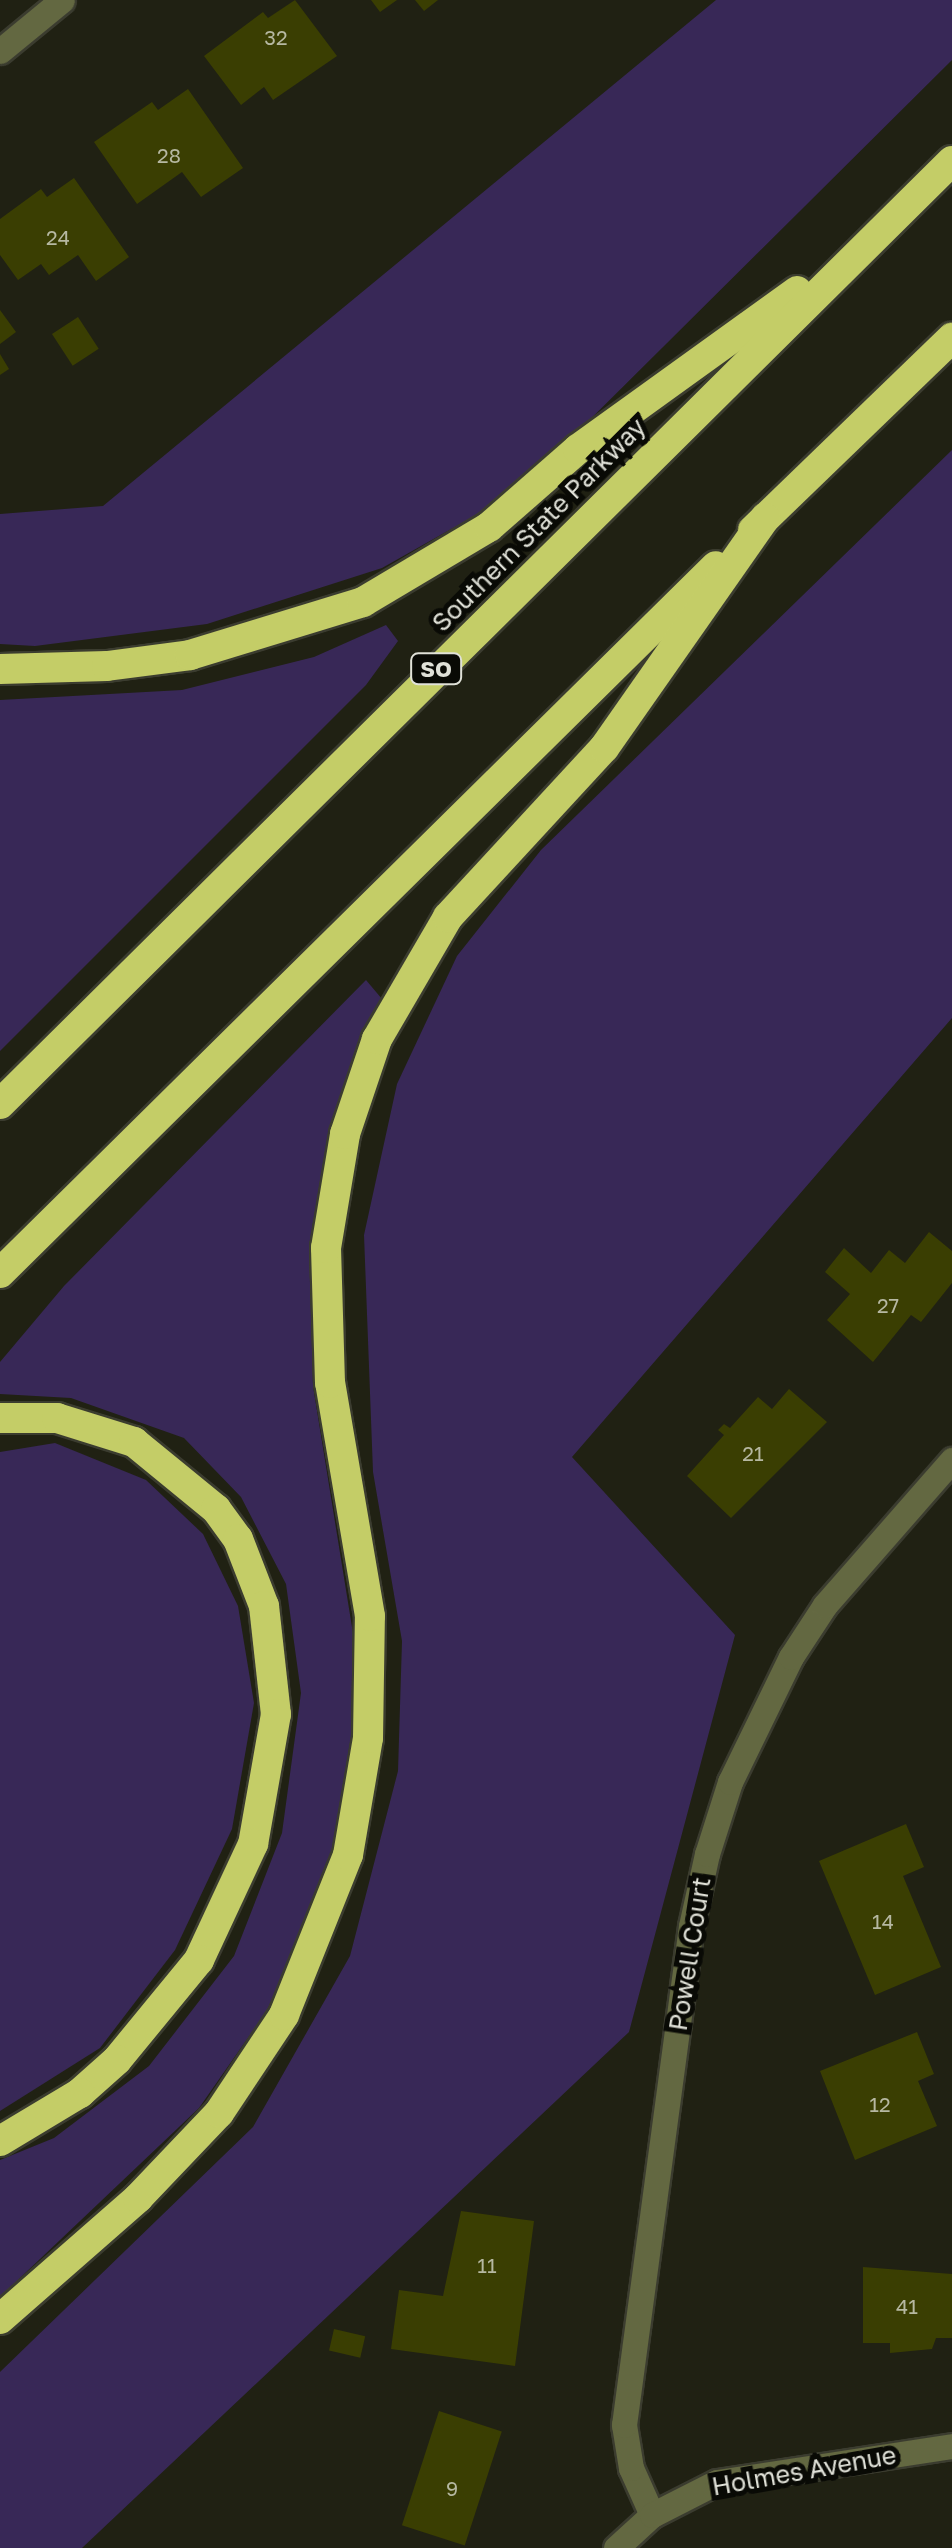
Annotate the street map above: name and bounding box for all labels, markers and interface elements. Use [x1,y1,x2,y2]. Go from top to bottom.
house number: 32 [264,25,288,49]
house number: 28 [157,143,181,167]
house number: 24 [46,225,70,249]
street label: Southern State Parkway [426,412,652,638]
road number: SO [408,652,464,686]
house number: 27 [877,1293,899,1317]
house number: 21 [742,1441,764,1465]
street label: Powell Court [663,1875,717,2033]
house number: 14 [872,1909,894,1933]
house number: 12 [869,2092,891,2116]
house number: 11 [477,2253,497,2277]
house number: 41 [896,2294,918,2318]
street label: Holmes Avenue [710,2440,898,2502]
house number: 9 [446,2476,458,2500]

